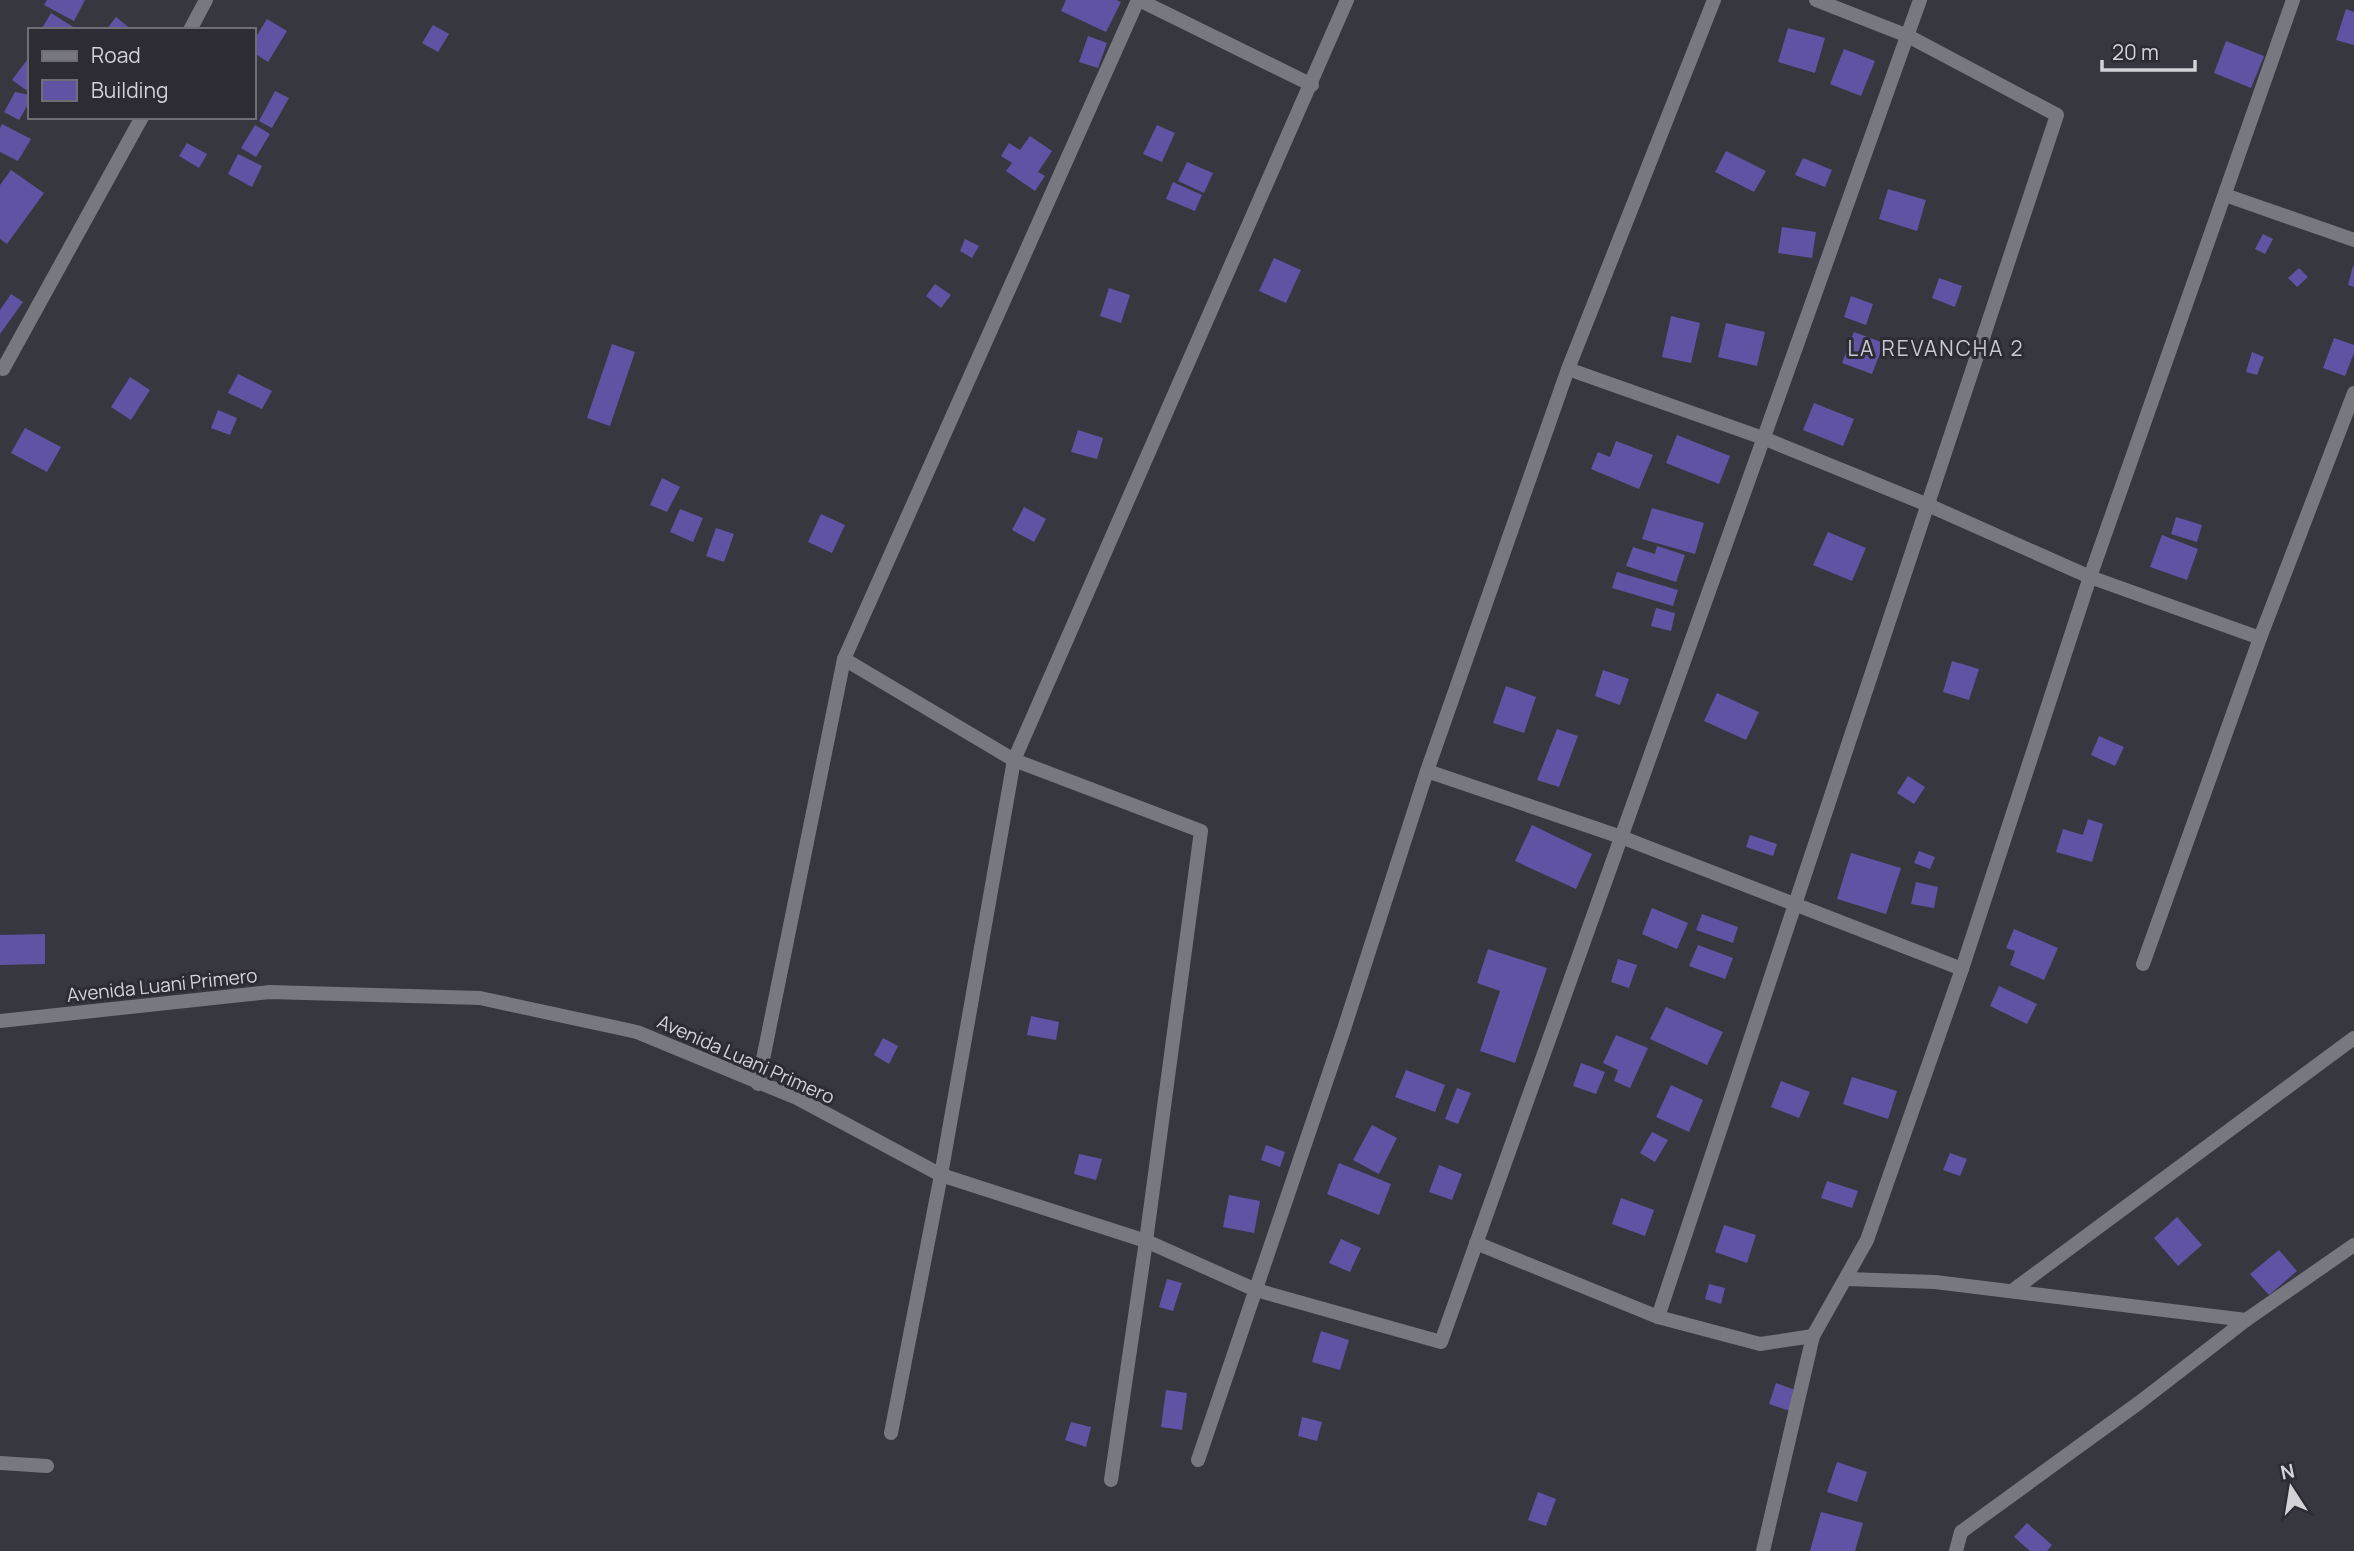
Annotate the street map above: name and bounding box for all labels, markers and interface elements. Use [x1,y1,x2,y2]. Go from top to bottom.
legend [28,28,256,119]
scale bar [2102,28,2195,72]
text: 20 m [2112,38,2159,66]
text: Road [91,41,141,69]
text: Building [91,76,168,104]
district label: LA REVANCHA 2 [1847,334,2025,362]
street label: Avenida Luani Primero [65,962,259,1008]
street label: Avenida Luani Primero [653,1008,839,1110]
north arrow [2256,1453,2326,1523]
text: N [2278,1457,2297,1486]

